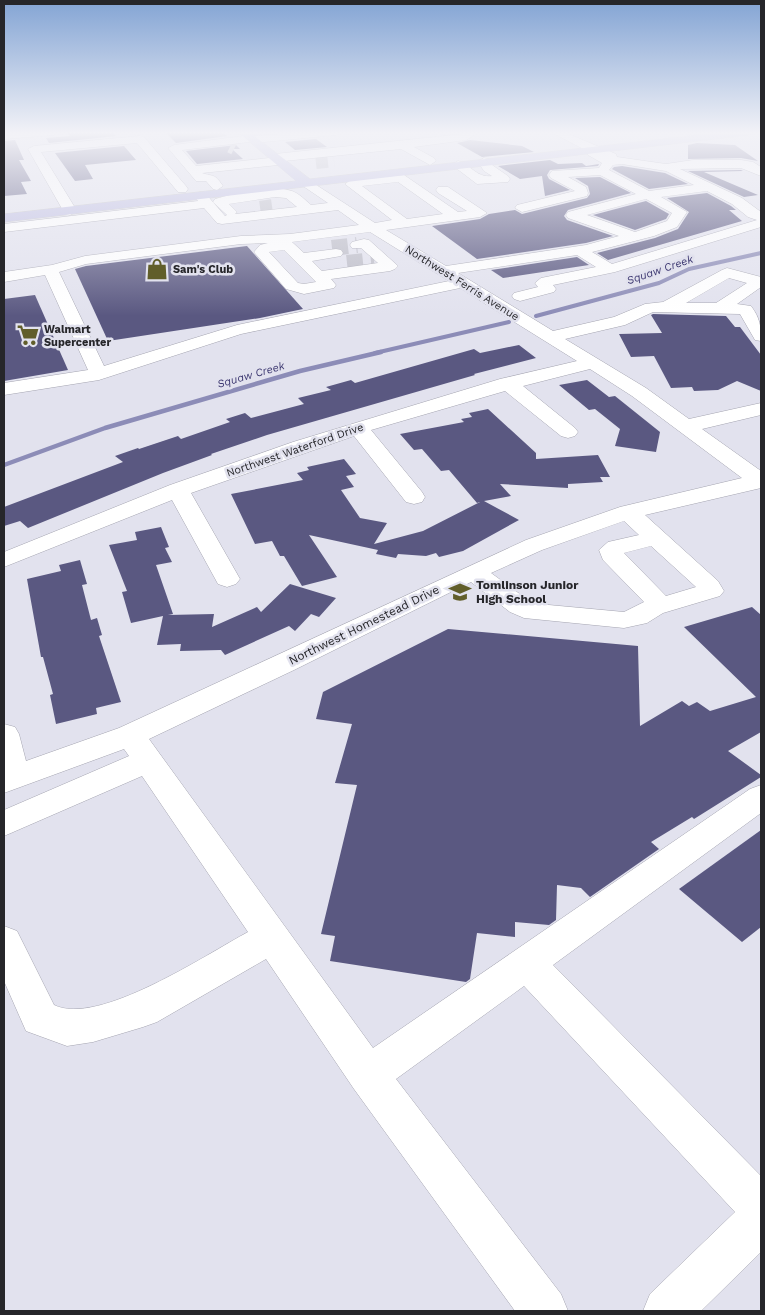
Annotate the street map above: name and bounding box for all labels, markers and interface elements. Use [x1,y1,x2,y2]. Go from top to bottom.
street label: Northwest Ferris Avenue [403,243,521,323]
water label: Squaw Creek [625,252,696,287]
shop icon: Sam's Club [144,256,170,282]
place label: Sam's Club [173,263,233,276]
supermarket icon: Walmart Supercenter [15,322,41,348]
place label: Walmart Supercenter [44,323,111,349]
water label: Squaw Creek [216,359,287,391]
street label: Northwest Waterford Drive [225,420,365,480]
place label: Tomlinson Junior High School [476,578,579,606]
school or university icon: Tomlinson Junior High School [447,579,473,605]
street label: Northwest Homestead Drive [286,582,442,668]

